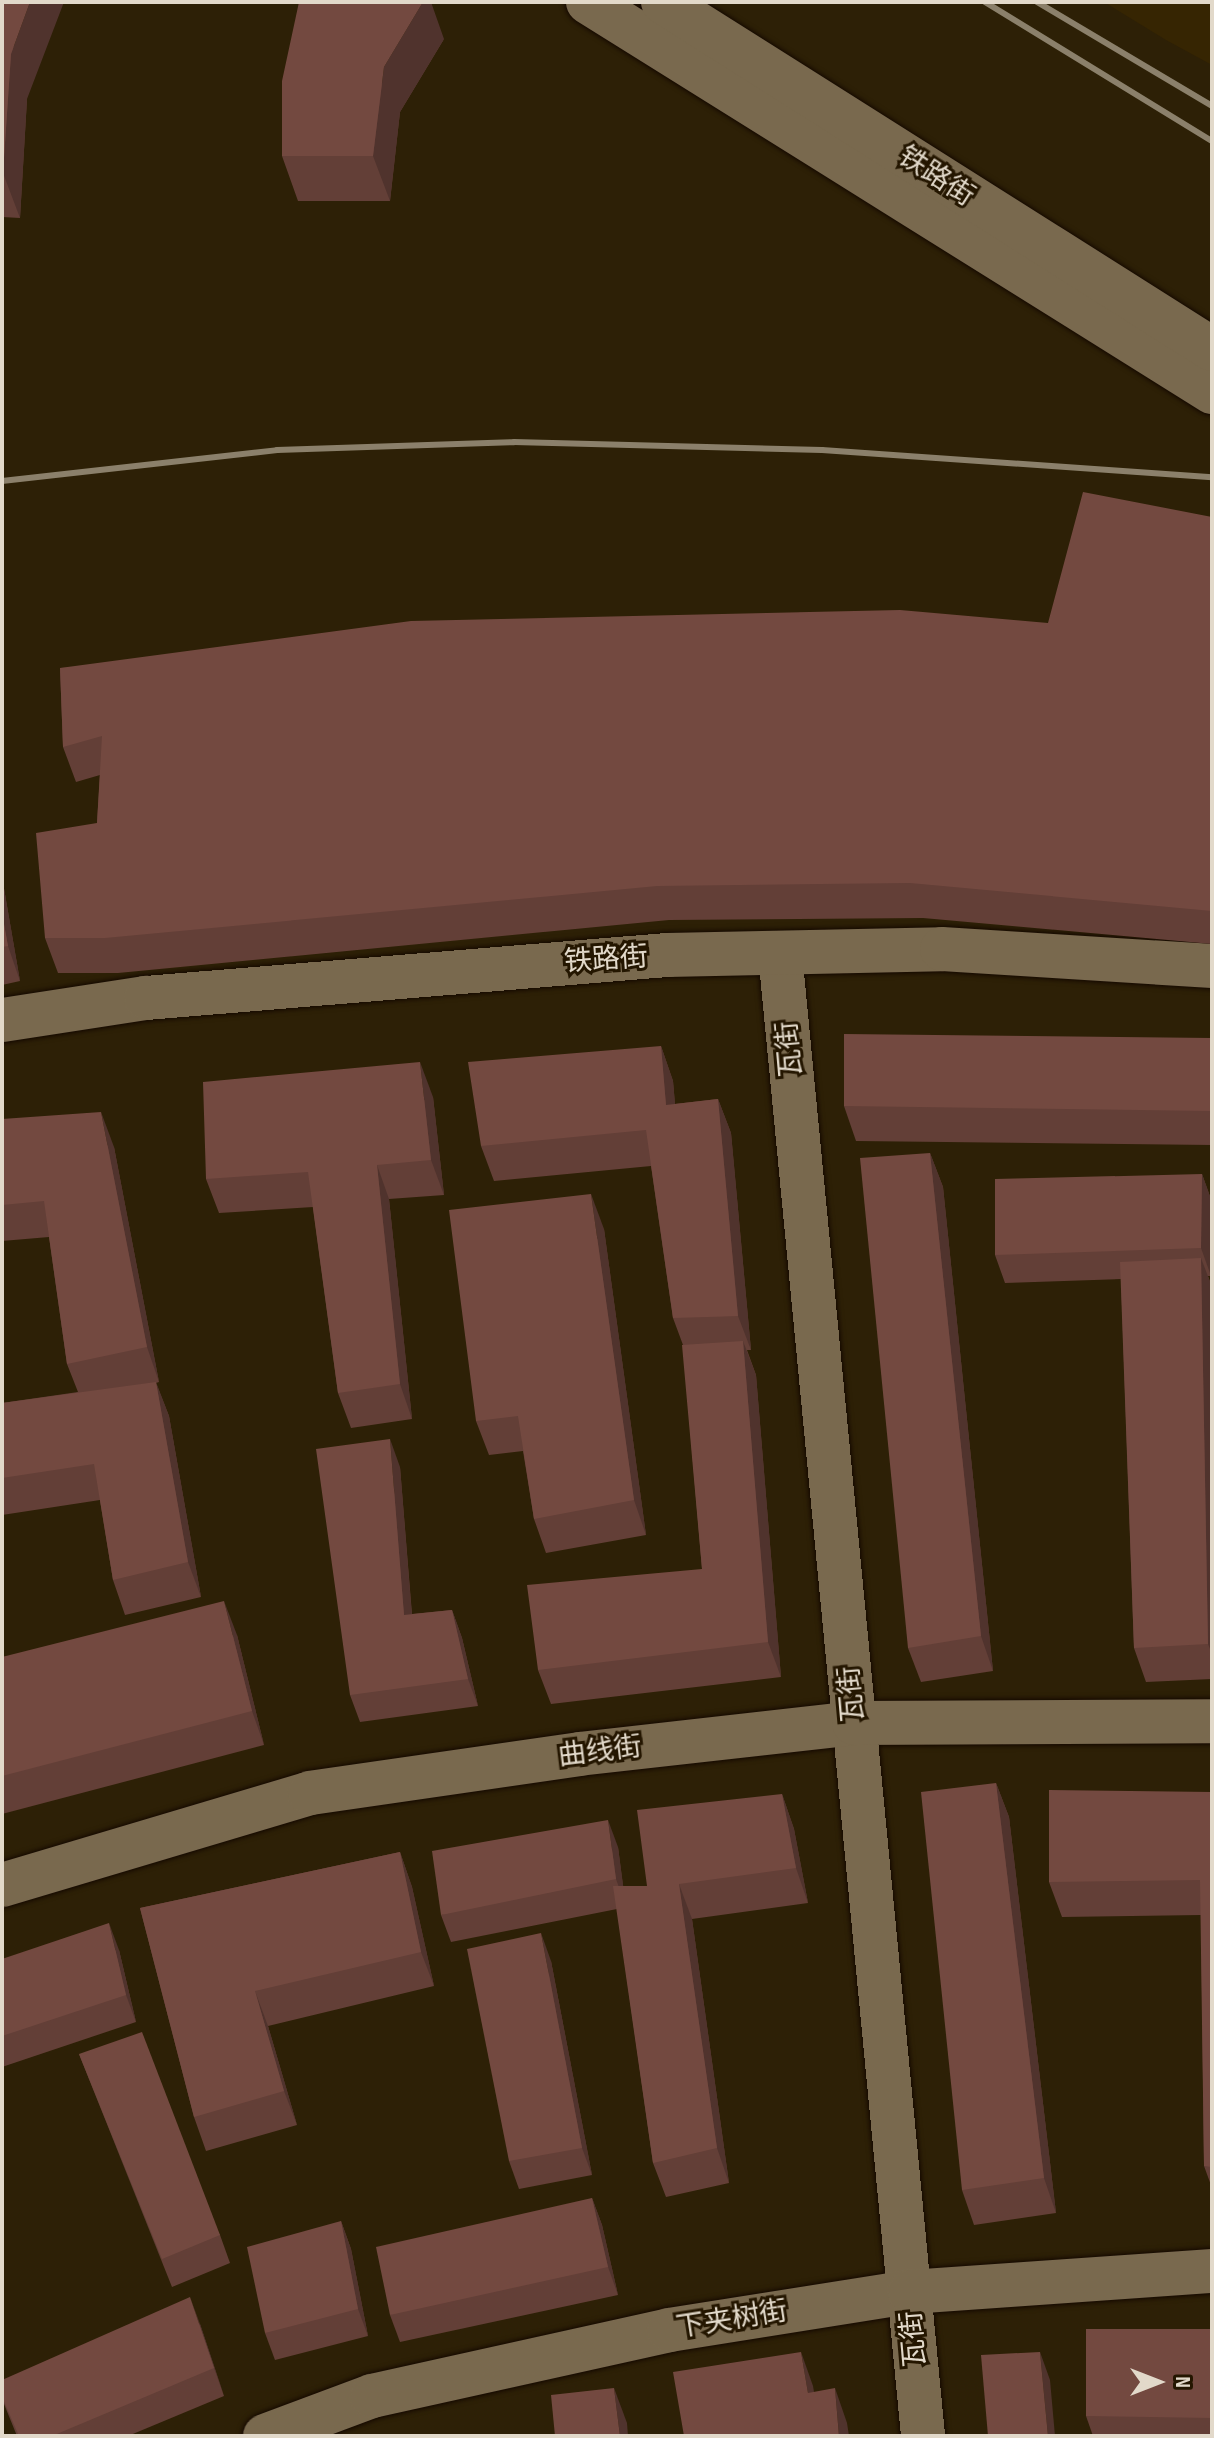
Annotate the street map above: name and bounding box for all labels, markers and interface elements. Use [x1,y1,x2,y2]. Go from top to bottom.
street label: 铁路街 [892,140,980,214]
street label: 铁路街 [563,940,649,980]
street label: 瓦街 [771,1020,809,1078]
street label: 瓦街 [833,1665,871,1723]
street label: 曲线街 [556,1730,644,1774]
street label: 下夹树街 [674,2295,790,2345]
street label: 瓦街 [895,2310,933,2368]
north arrow [1118,2342,1198,2422]
text: N [1169,2376,1196,2388]

